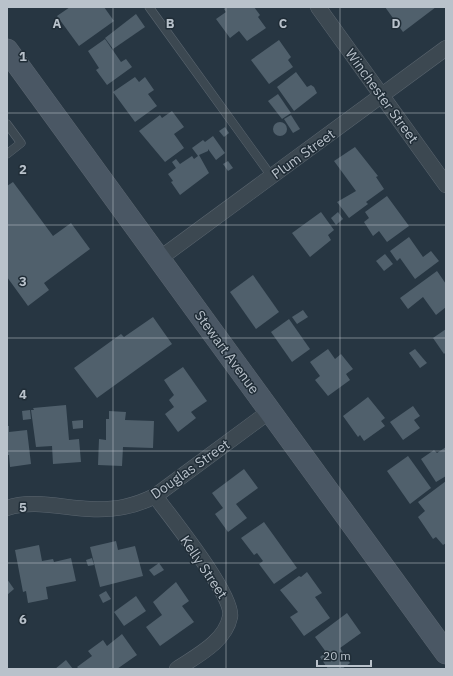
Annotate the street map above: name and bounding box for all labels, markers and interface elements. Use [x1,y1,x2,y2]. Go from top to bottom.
text: A [53,15,62,32]
text: B [166,15,175,32]
text: C [279,15,288,32]
text: D [391,15,401,32]
street label: Winchester Street [342,45,422,147]
text: 1 [19,48,27,65]
street label: Plum Street [268,125,338,183]
text: 2 [19,161,27,178]
text: 3 [19,273,27,290]
street label: Stewart Avenue [191,307,264,398]
text: 4 [19,386,27,403]
street label: Douglas Street [147,435,233,503]
text: 5 [19,499,27,516]
street label: Kelly Street [176,532,232,602]
text: 6 [19,611,27,628]
scale bar [317,642,371,668]
text: 20 m [323,648,351,663]

